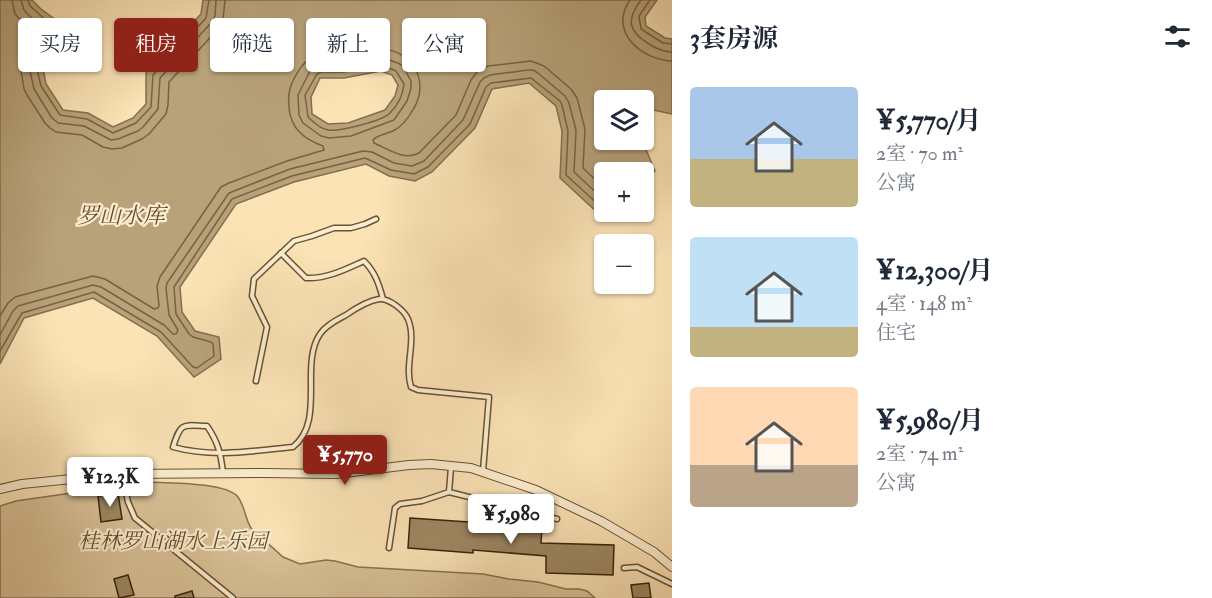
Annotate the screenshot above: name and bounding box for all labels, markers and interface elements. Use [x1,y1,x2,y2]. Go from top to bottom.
chip: 买房 [18,18,102,72]
chip: 租房 [114,18,198,72]
chip: 筛选 [210,18,294,72]
chip: 新上 [306,18,390,72]
chip: 公寓 [402,18,486,72]
icon: filters [1161,20,1194,53]
text: 3套房源 [690,23,778,55]
map controls [594,90,654,294]
button: layers [594,90,654,150]
text: ¥5,770/月 [876,105,982,137]
icon: home [738,111,810,183]
text: 2室 · 70 m² [876,141,963,166]
button: + [594,162,654,222]
text: 公寓 [876,170,916,195]
water label: 罗山水库 [77,202,169,230]
button: − [594,234,654,294]
text: ¥12,300/月 [876,255,994,287]
icon: home [738,261,810,333]
text: 4室 · 148 m² [876,291,972,316]
text: 住宅 [876,320,916,345]
text: ¥5,980/月 [876,405,984,437]
icon: home [738,411,810,483]
pin: ¥5,770 [296,435,394,486]
text: 2室 · 74 m² [876,441,963,466]
text: ¥5,770 [317,442,373,467]
pin: ¥12.3K [61,457,159,508]
text: ¥12.3K [81,464,139,489]
text: 公寓 [876,470,916,495]
pin: ¥5,980 [462,494,560,545]
text: ¥5,980 [482,501,540,526]
park label: 桂林罗山湖水上乐园 [79,528,270,555]

